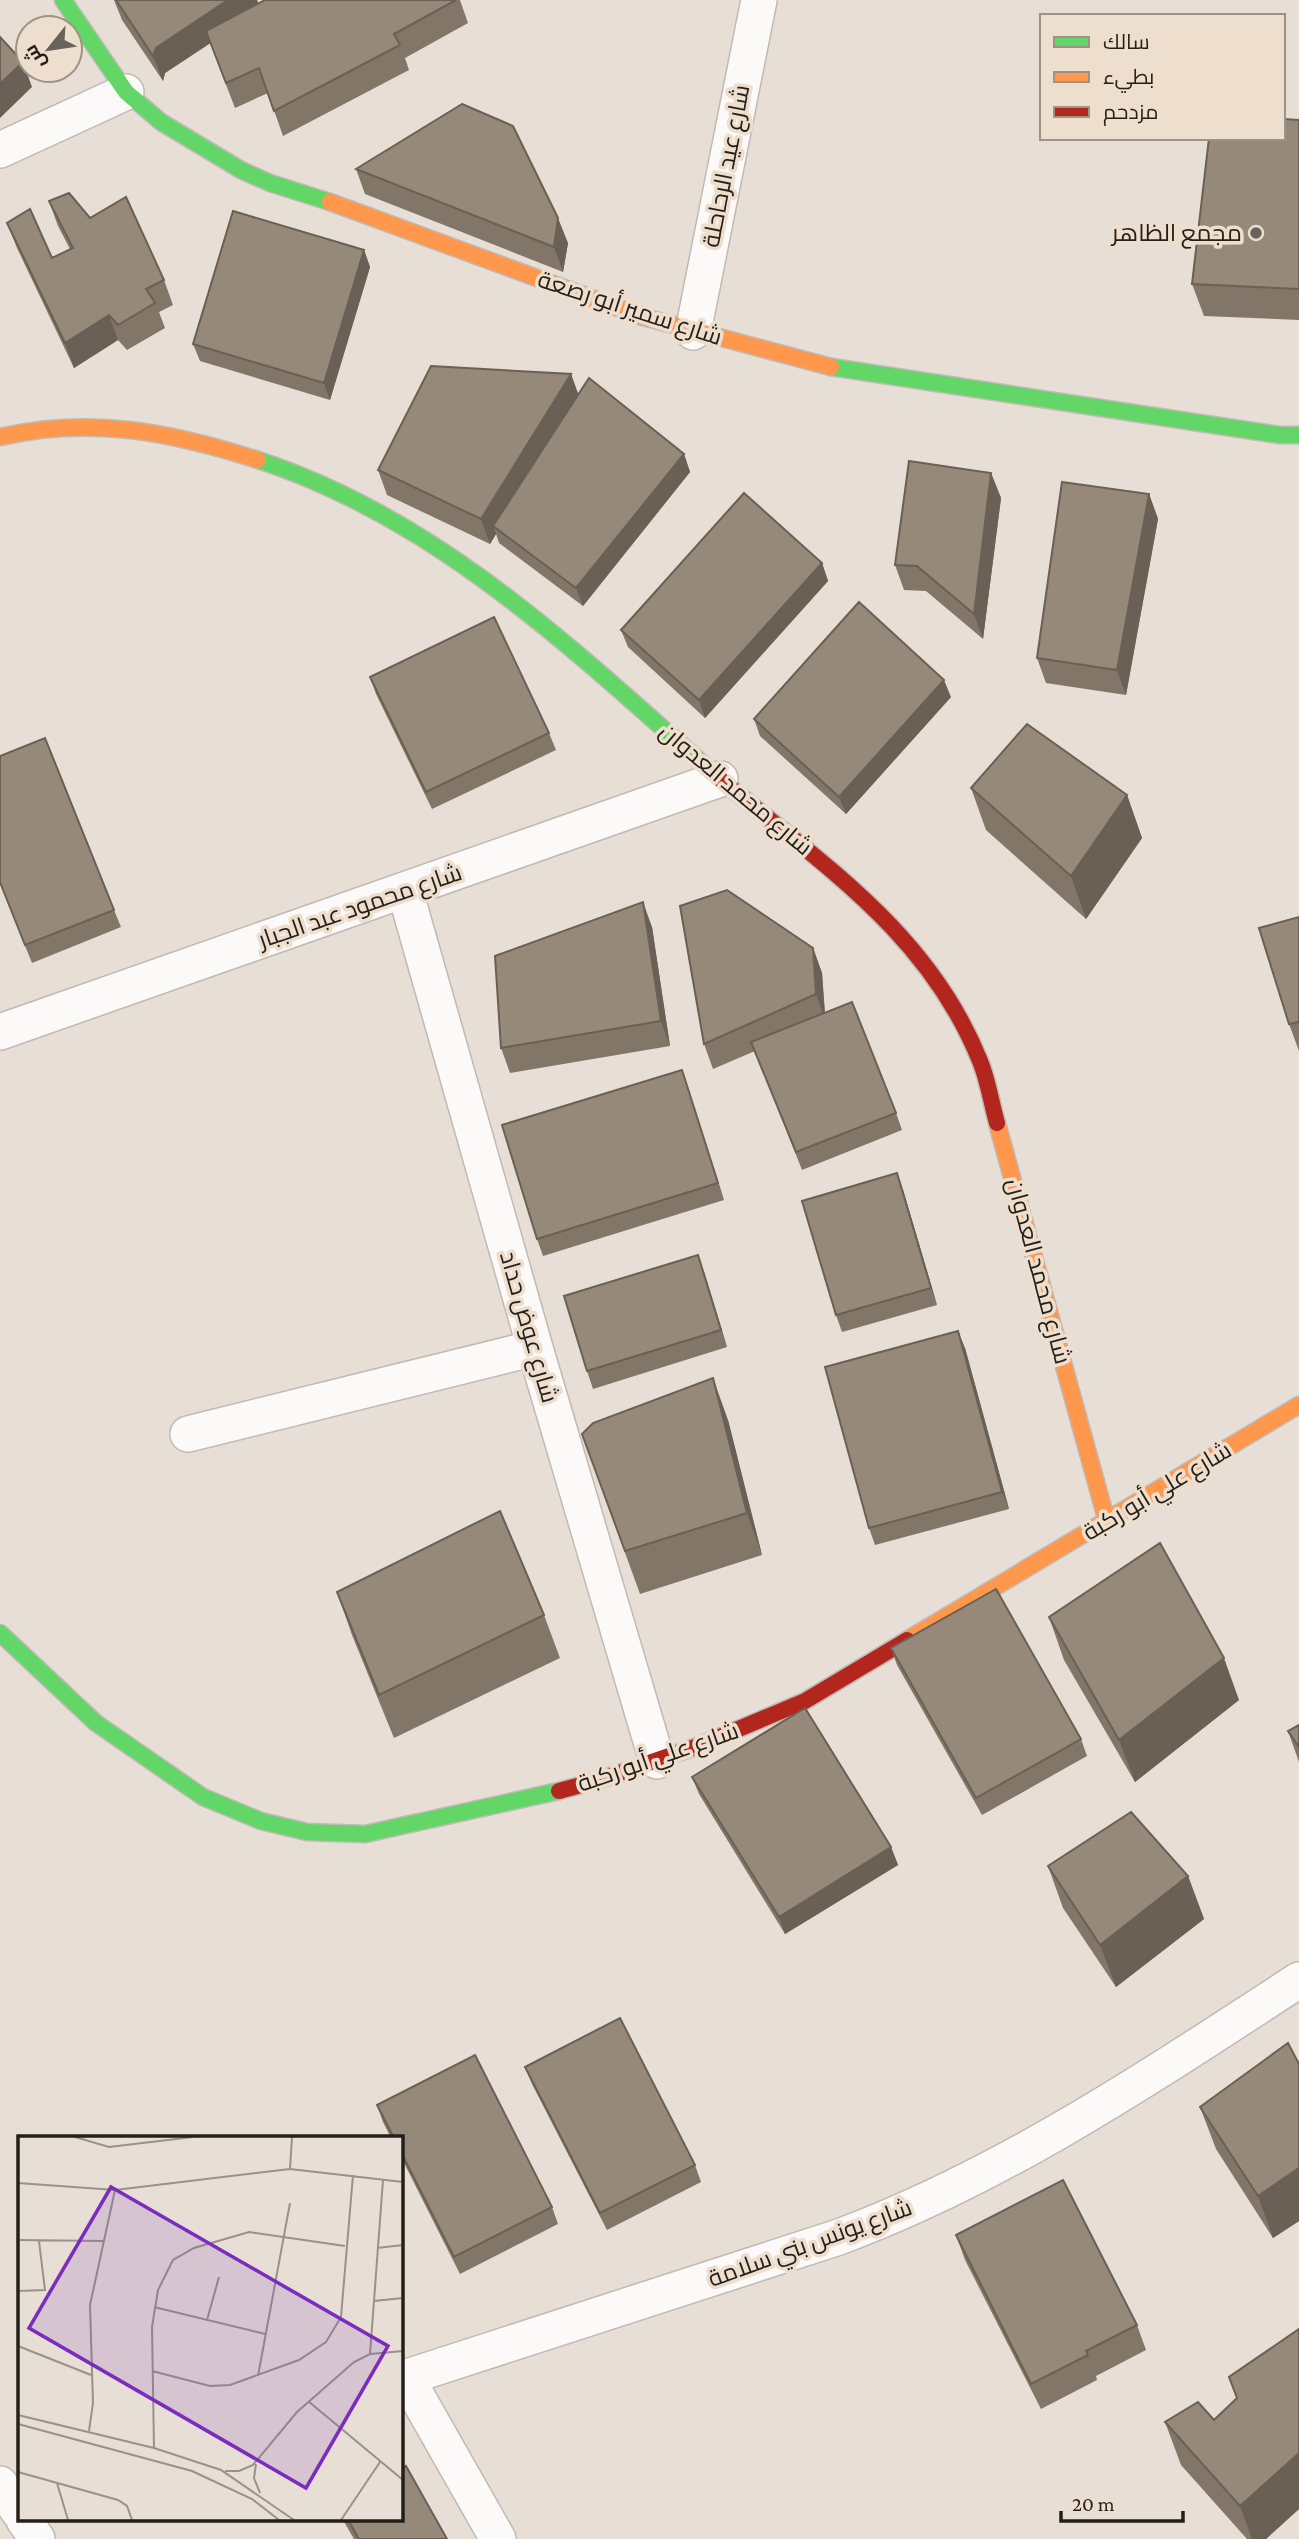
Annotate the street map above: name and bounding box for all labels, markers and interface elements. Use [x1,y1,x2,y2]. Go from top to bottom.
north arrow [14,14,84,84]
legend [1040,14,1285,140]
text: سالك [1103,30,1150,54]
text: ش [20,41,51,73]
text: بطيء [1103,65,1154,93]
street label: شارع عيد الرحاحلة [697,82,757,250]
text: مزدحم [1103,100,1158,126]
place label: مجمع الظاهر [1110,219,1242,249]
marker: مجمع الظاهر [1248,225,1264,241]
street label: شارع سمير أبو رصعة [534,263,726,353]
street label: شارع محمد العدوان [653,717,818,863]
street label: شارع محمود عبد الجبار [253,858,466,957]
street label: شارع محمد العدوان [999,1175,1077,1367]
street label: شارع عوض حداد [492,1248,564,1407]
street label: شارع علي أبو ركبة [1077,1434,1239,1551]
street label: شارع علي أبو ركبة [573,1714,744,1802]
inset map [18,2136,402,2522]
street label: شارع يونس بني سلامة [704,2193,917,2298]
scale bar [1061,2480,1184,2524]
text: 20 m [1072,2492,1115,2516]

